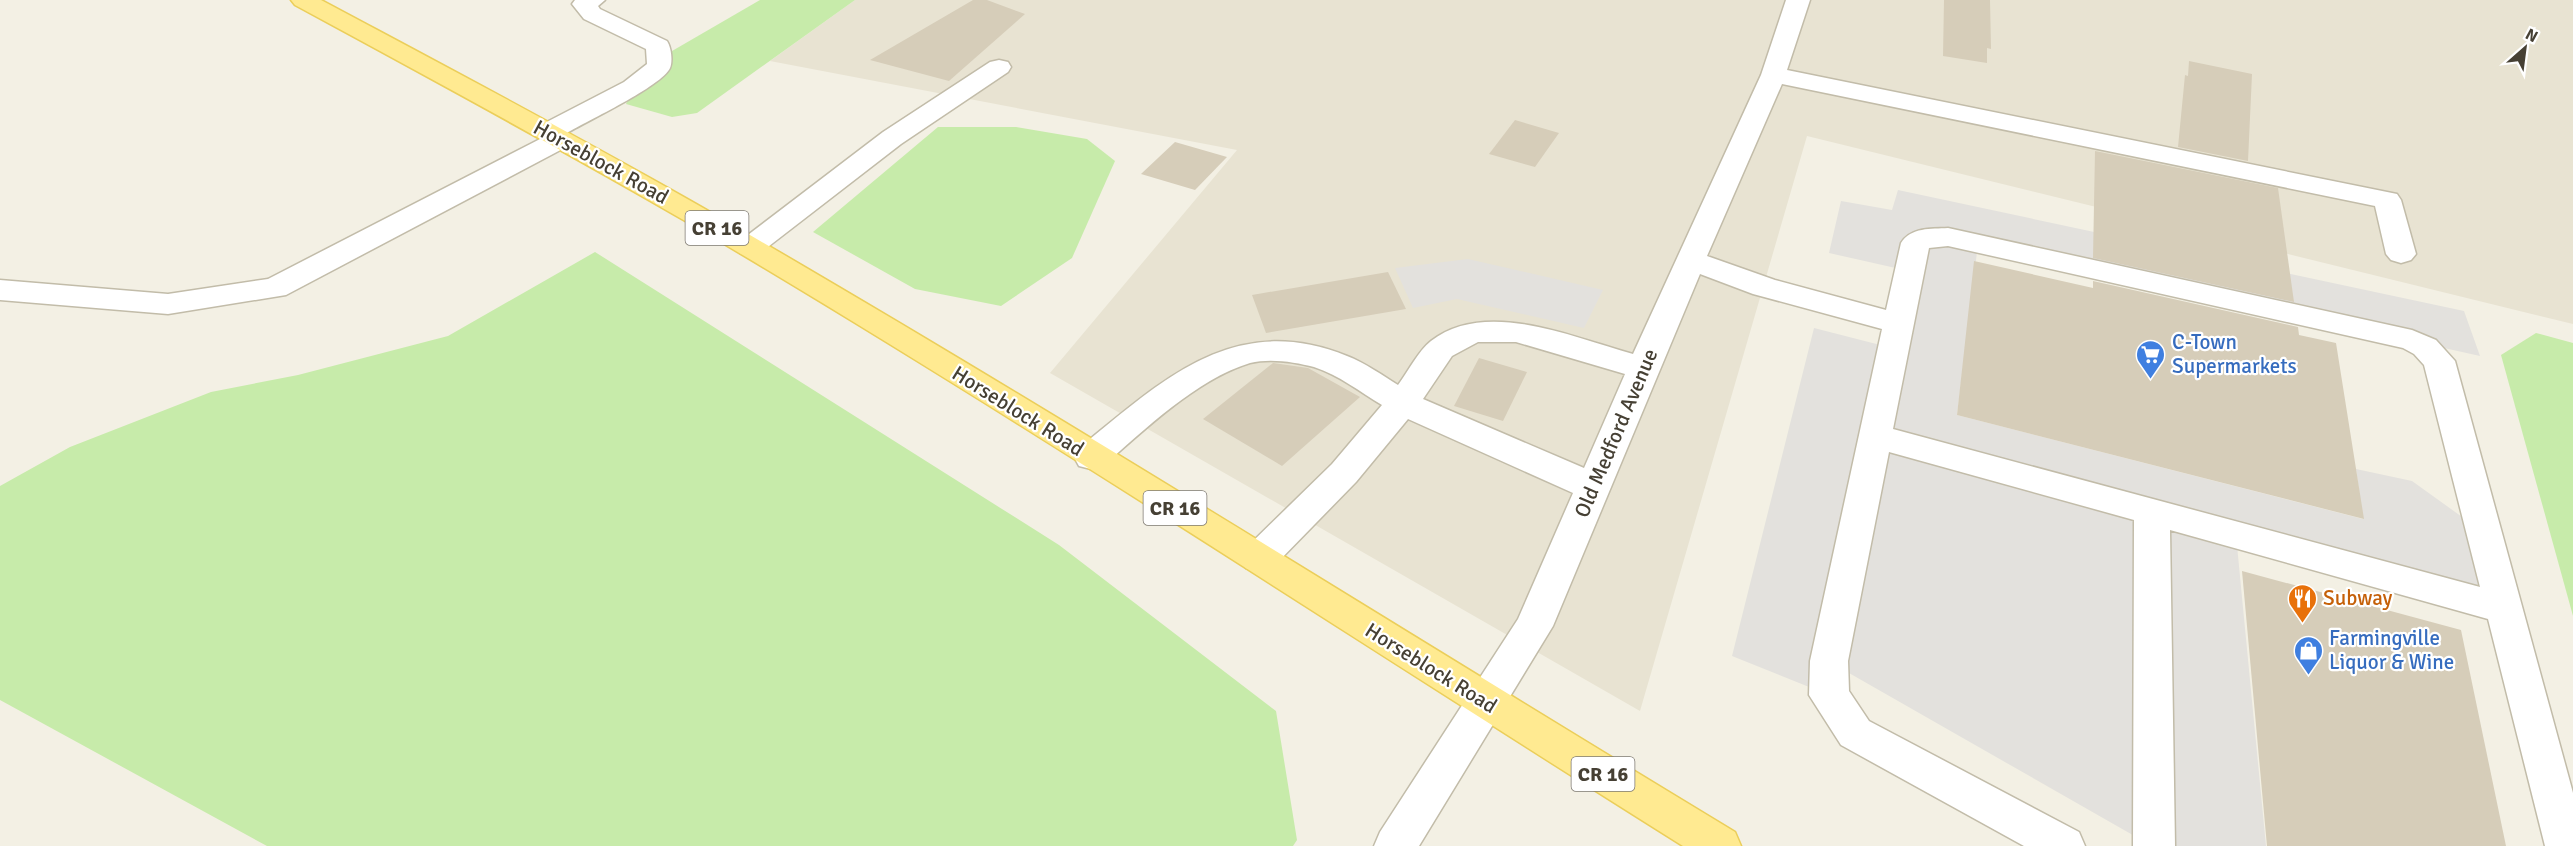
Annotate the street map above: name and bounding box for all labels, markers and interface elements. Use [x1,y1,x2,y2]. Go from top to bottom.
north arrow [2495,18,2555,78]
text: N [2522,24,2541,47]
street label: Horseblock Road [529,114,673,210]
road number: CR 16 [686,211,748,245]
place label: C‑Town Supermarkets [2172,329,2297,379]
supermarket icon: C‑Town Supermarkets [2135,338,2167,380]
street label: Old Medford Avenue [1569,345,1663,521]
street label: Horseblock Road [947,360,1089,462]
road number: CR 16 [1144,491,1206,525]
restaurant icon: Subway [2286,582,2318,624]
place label: Subway [2323,585,2393,611]
street label: Horseblock Road [1360,617,1502,719]
place label: Farmingville Liquor & Wine [2329,625,2454,675]
shop icon: Farmingville Liquor & Wine [2292,634,2324,676]
road number: CR 16 [1572,757,1634,791]

